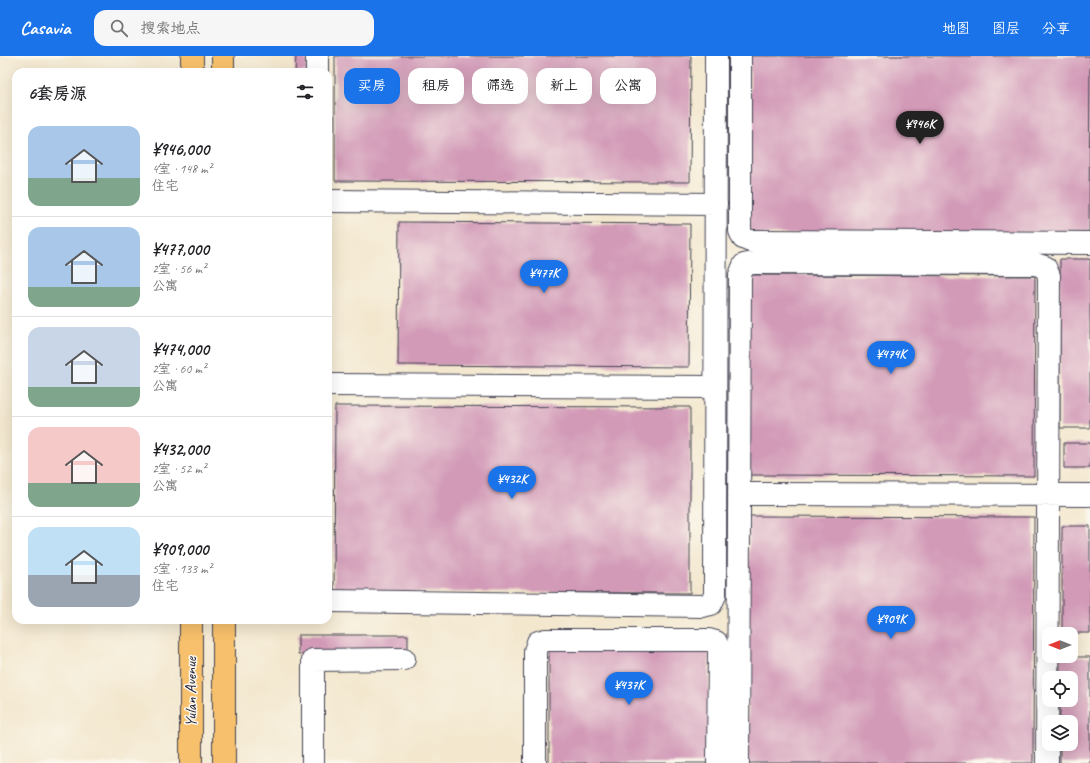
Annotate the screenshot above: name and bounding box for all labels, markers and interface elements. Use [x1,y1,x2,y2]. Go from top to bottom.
search box [94,10,374,46]
text: Casavia [20,16,70,40]
icon: search [108,17,130,39]
text: 搜索地点 [140,19,200,38]
text: 地图 [942,20,970,37]
text: 图层 [992,20,1020,37]
text: 分享 [1042,20,1070,37]
chip: 买房 [344,68,400,104]
chip: 租房 [408,68,464,104]
chip: 筛选 [472,68,528,104]
chip: 新上 [536,68,592,104]
chip: 公寓 [600,68,656,104]
icon: filters [294,81,316,103]
text: 6套房源 [28,83,87,104]
pin: ¥946K [892,111,948,145]
text: ¥946K [905,116,935,132]
text: ¥946,000 [152,139,209,160]
icon: home [60,142,108,190]
text: 4室 · 148 m² [152,161,212,177]
text: 住宅 [152,178,178,194]
text: ¥477,000 [152,239,209,260]
icon: home [60,243,108,291]
pin: ¥477K [516,260,572,294]
text: 2室 · 56 m² [152,261,206,277]
text: ¥477K [529,265,559,281]
text: 公寓 [152,278,178,294]
text: ¥474,000 [152,339,209,360]
pin: ¥474K [863,341,919,375]
icon: home [60,343,108,391]
text: ¥474K [876,346,906,362]
text: 2室 · 60 m² [152,361,206,377]
text: 公寓 [152,378,178,394]
text: ¥432,000 [152,439,209,460]
icon: home [60,443,108,491]
text: 2室 · 52 m² [152,461,206,477]
pin: ¥432K [484,466,540,500]
text: ¥432K [497,471,527,487]
text: 公寓 [152,478,178,494]
text: ¥909,000 [152,539,209,560]
icon: home [60,543,108,591]
text: 5室 · 133 m² [152,561,212,577]
text: 住宅 [152,578,178,594]
pin: ¥909K [863,606,919,640]
text: ¥909K [876,611,906,627]
north arrow [1042,627,1078,663]
map controls [1042,627,1078,751]
street label: Yulan Avenue [181,655,201,727]
button: locate [1042,671,1078,707]
pin: ¥437K [601,672,657,706]
text: ¥437K [614,677,644,693]
button: layers [1042,715,1078,751]

